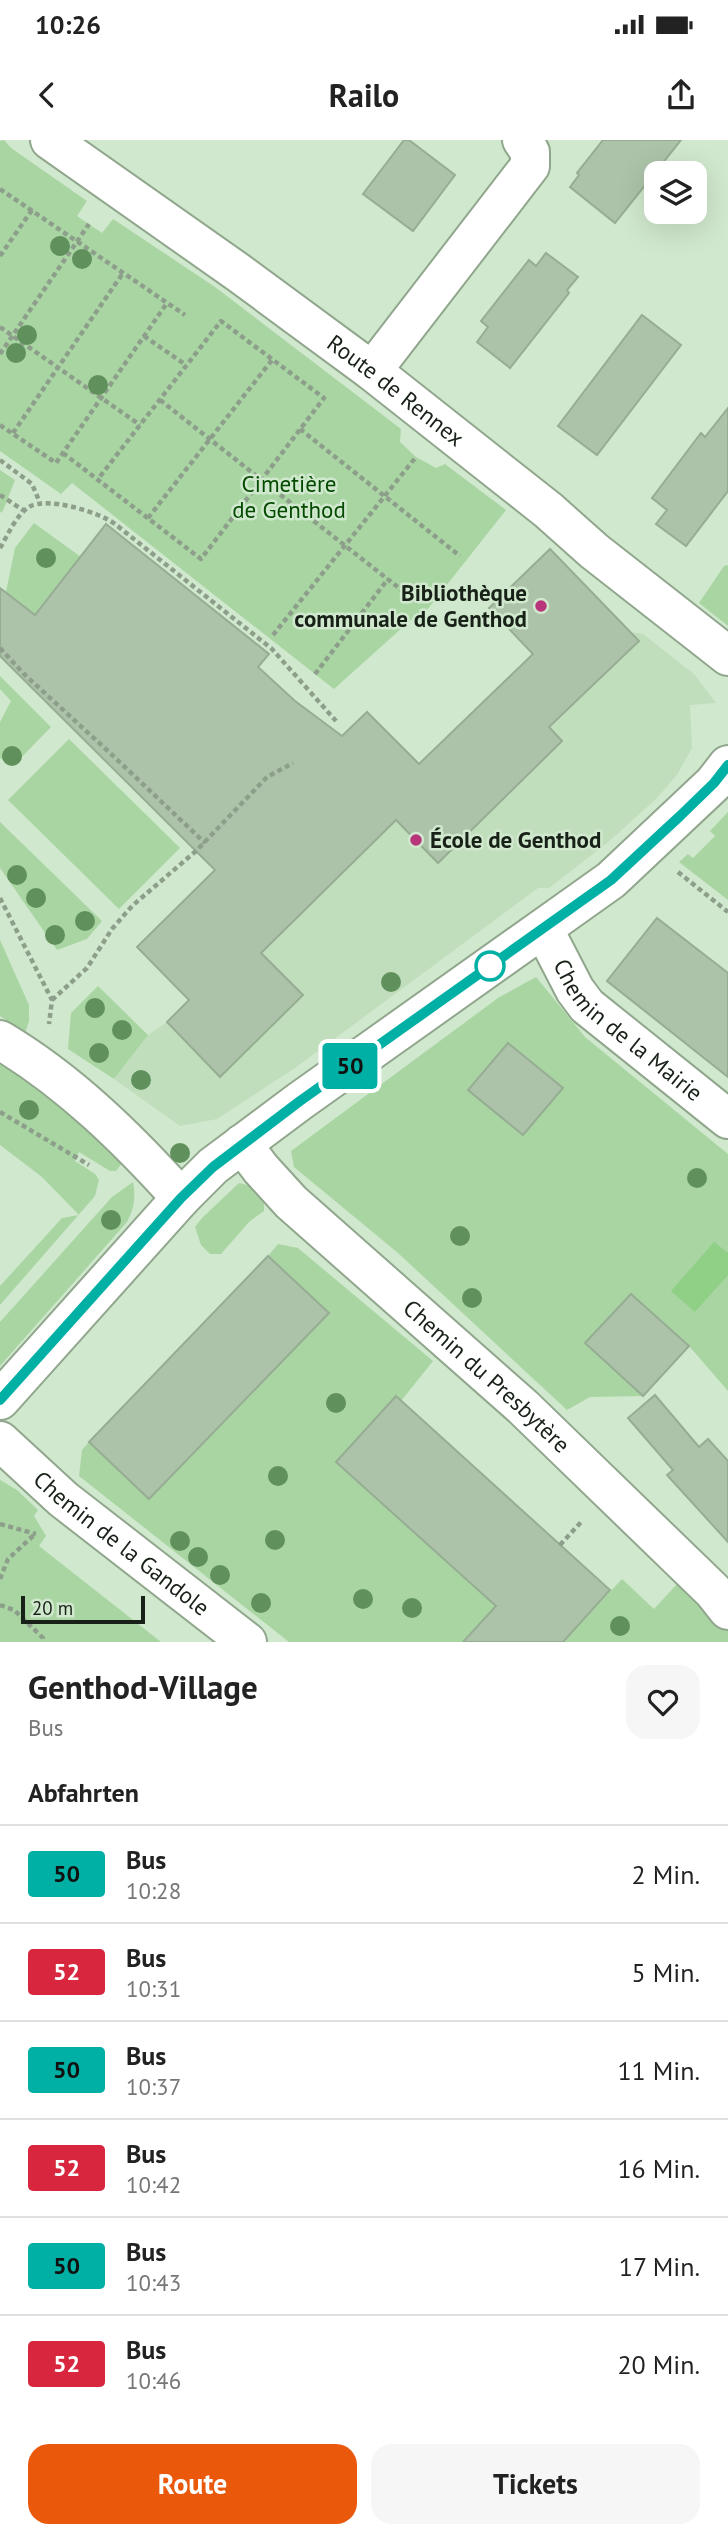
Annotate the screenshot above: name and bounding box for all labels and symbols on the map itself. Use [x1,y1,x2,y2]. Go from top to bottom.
street label: Route de Rennex [322,328,470,452]
park label: Cimetière de Genthod [232,469,346,524]
place label: Bibliothèque communale de Genthod [294,578,527,633]
marker: Bibliothèque communale de Genthod [533,598,549,614]
place label: École de Genthod [430,825,601,854]
marker: École de Genthod [408,832,424,848]
unlabelled marker [475,951,505,981]
street label: Chemin de la Mairie [547,954,709,1107]
line badge: 50 [318,1043,382,1089]
street label: Chemin du Presbytère [398,1293,576,1459]
street label: Chemin de la Gandole [28,1464,216,1622]
scale bar [21,1593,145,1625]

